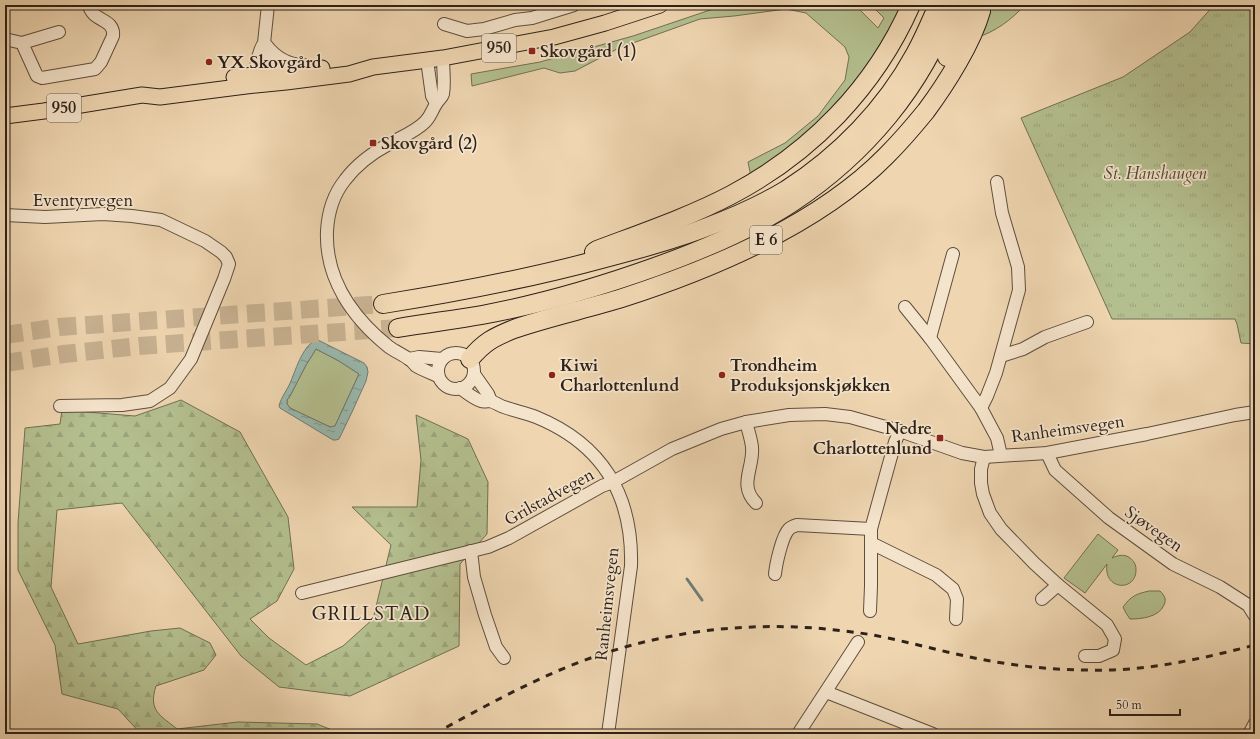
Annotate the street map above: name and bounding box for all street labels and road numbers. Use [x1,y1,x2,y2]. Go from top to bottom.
road number: 950 [482,34,516,62]
road number: 950 [47,94,81,122]
street label: Eventyrvegen [33,189,133,212]
road number: E 6 [750,226,782,254]
street label: Ranheimsvegen [1010,410,1126,448]
street label: Grilstadvegen [500,463,598,531]
street label: Sjøvegen [1120,501,1188,558]
street label: Ranheimsvegen [590,546,624,662]

